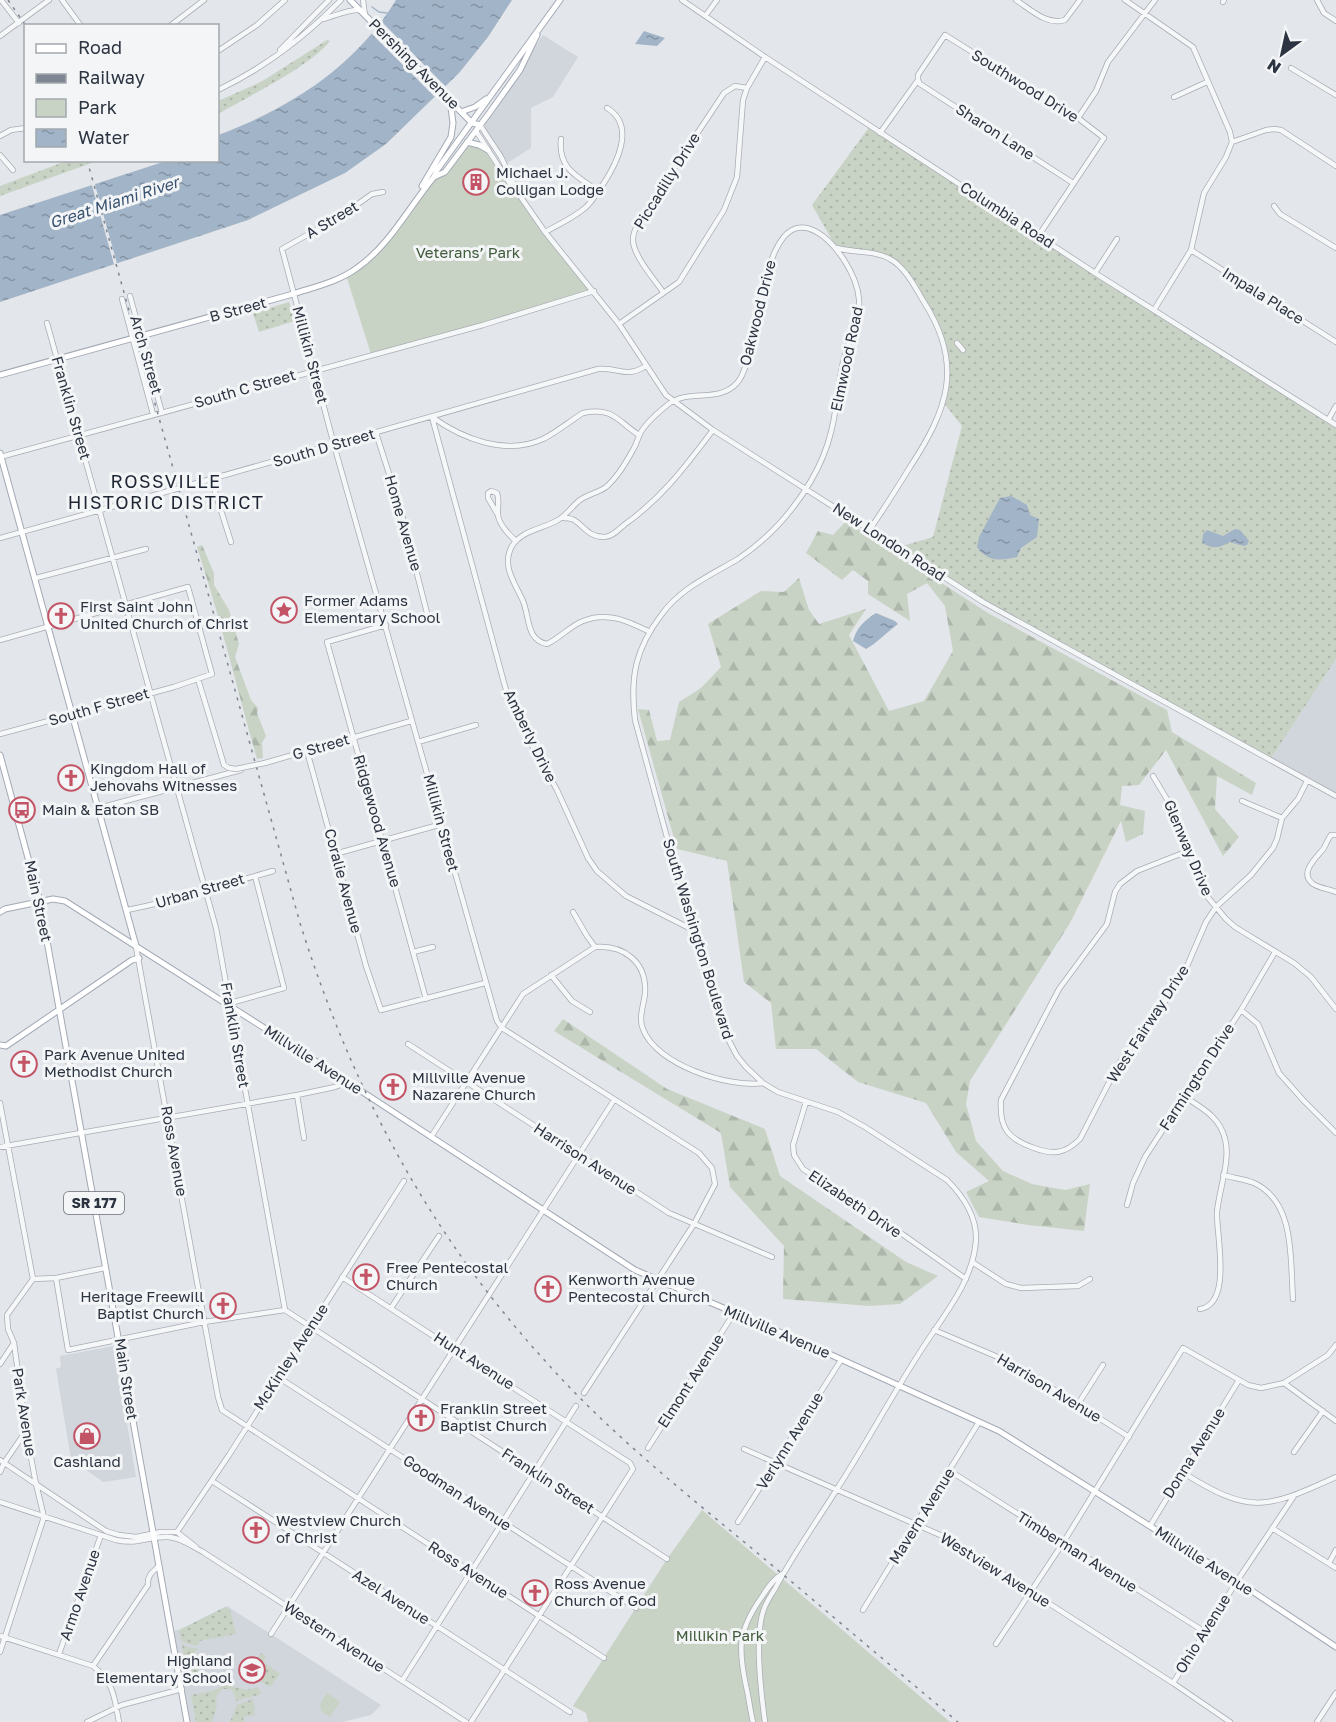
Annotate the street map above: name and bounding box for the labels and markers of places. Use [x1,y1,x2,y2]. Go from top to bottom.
place label: Michael J. Colligan Lodge [496,163,604,198]
building icon: Michael J. Colligan Lodge [461,167,491,197]
place label: Former Adams Elementary School [304,591,440,626]
place icon: Former Adams Elementary School [269,595,299,625]
place label: First Saint John United Church of Christ [80,597,249,632]
church icon: First Saint John United Church of Christ [46,601,76,631]
place label: Kingdom Hall of Jehovahs Witnesses [90,759,237,794]
church icon: Kingdom Hall of Jehovahs Witnesses [56,763,86,793]
bus stop icon: Main & Eaton SB [7,795,37,825]
place label: Main & Eaton SB [42,800,159,818]
place label: Park Avenue United Methodist Church [44,1045,185,1080]
church icon: Park Avenue United Methodist Church [9,1049,39,1079]
place label: Millville Avenue Nazarene Church [412,1068,536,1103]
church icon: Millville Avenue Nazarene Church [378,1072,408,1102]
place label: Free Pentecostal Church [386,1258,509,1293]
church icon: Free Pentecostal Church [351,1262,381,1292]
place label: Kenworth Avenue Pentecostal Church [568,1270,710,1305]
church icon: Kenworth Avenue Pentecostal Church [533,1274,563,1304]
place label: Heritage Freewill Baptist Church [80,1287,204,1322]
church icon: Heritage Freewill Baptist Church [208,1291,238,1321]
place label: Franklin Street Baptist Church [440,1399,547,1434]
church icon: Franklin Street Baptist Church [406,1403,436,1433]
shop icon: Cashland [72,1421,102,1451]
place label: Cashland [53,1452,121,1470]
place label: Westview Church of Christ [276,1511,401,1546]
church icon: Westview Church of Christ [241,1515,271,1545]
place label: Ross Avenue Church of God [554,1574,656,1609]
church icon: Ross Avenue Church of God [520,1578,550,1608]
place label: Highland Elementary School [96,1651,232,1686]
school or university icon: Highland Elementary School [237,1655,267,1685]

